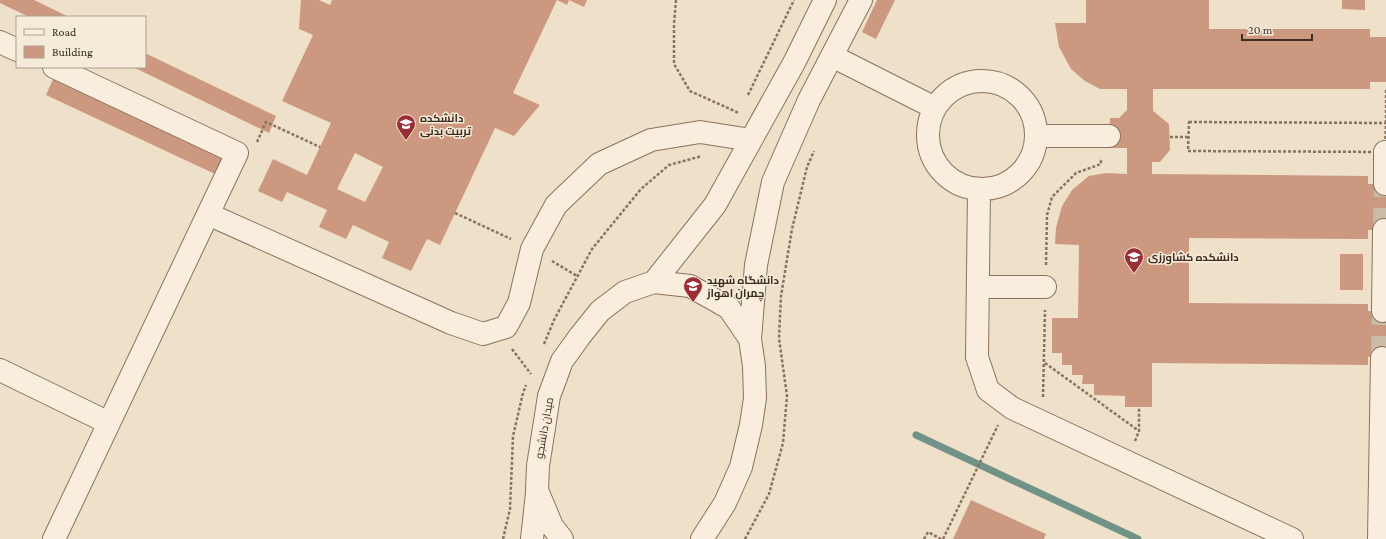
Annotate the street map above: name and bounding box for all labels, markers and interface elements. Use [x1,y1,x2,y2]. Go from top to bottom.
legend [16,16,146,68]
scale bar [1242,16,1312,42]
text: 20 m [1248,23,1273,37]
text: Road [52,25,77,39]
text: Building [52,45,93,59]
place label: دانشکده تربیت بدنی [420,112,472,138]
school or university icon: دانشکده تربیت بدنی [395,113,417,141]
school or university icon: دانشکده کشاورزی [1123,246,1145,274]
place label: دانشکده کشاورزی [1148,251,1239,265]
place label: دانشگاه شهید چمران اهواز [706,274,779,302]
school or university icon: دانشگاه شهید چمران اهواز [682,275,704,303]
street label: میدان دانشجو [533,396,556,460]

